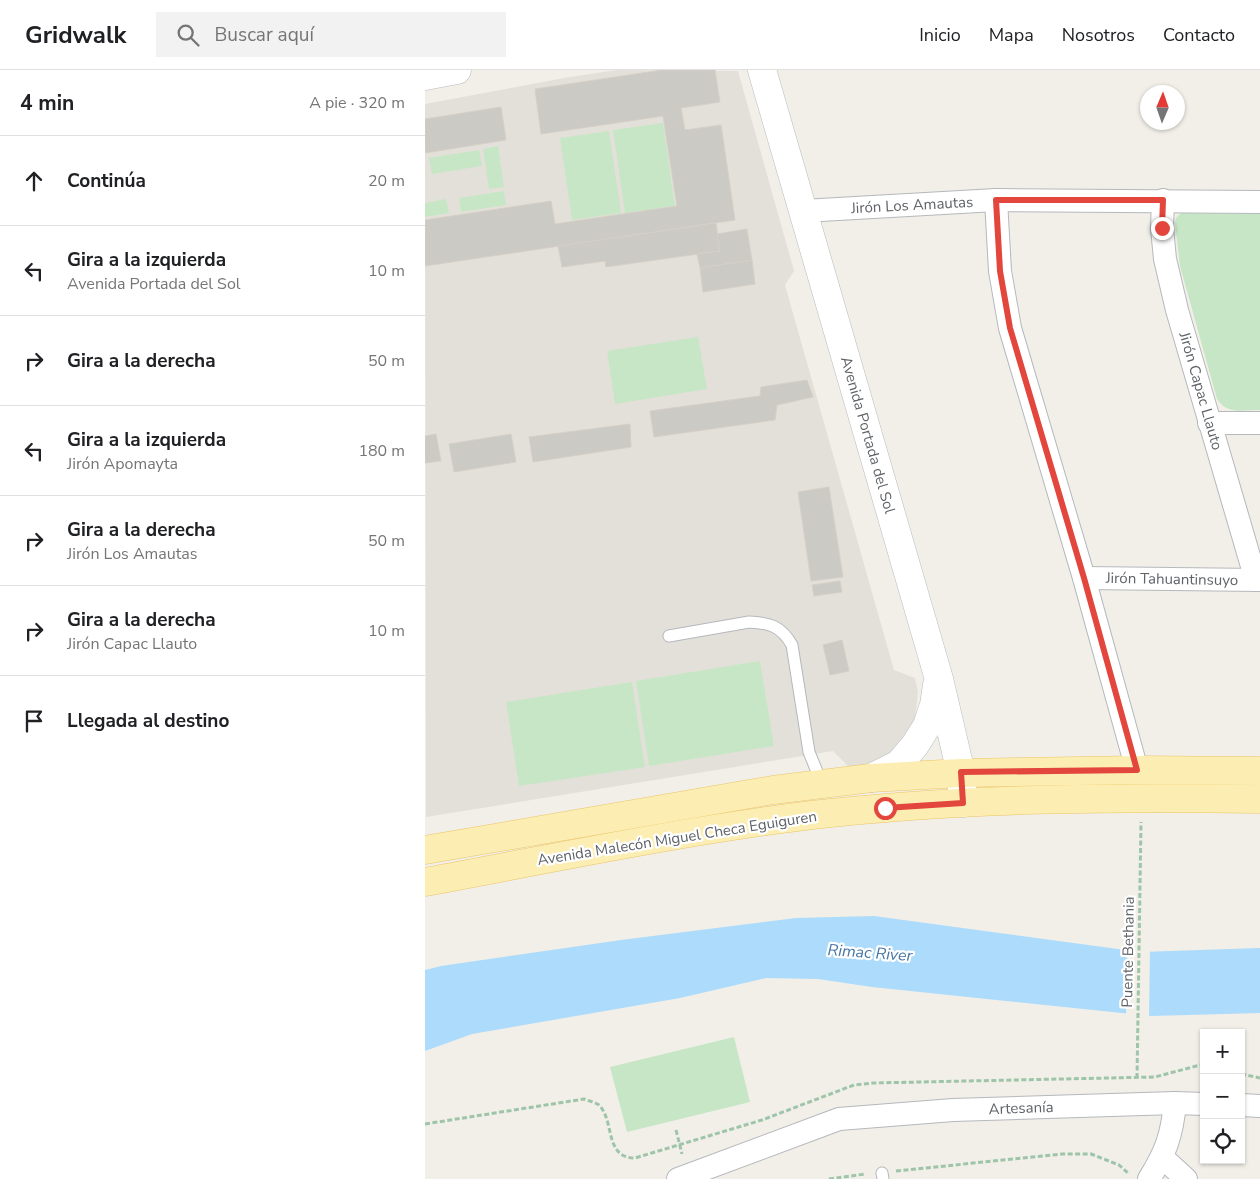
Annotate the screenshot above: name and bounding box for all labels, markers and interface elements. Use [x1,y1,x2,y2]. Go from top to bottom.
search box [156,12,506,57]
text: Gridwalk [25,19,126,51]
icon: search [174,21,202,49]
text: Buscar aquí [214,22,314,48]
text: Inicio [919,23,961,47]
text: Mapa [989,23,1034,47]
text: Nosotros [1062,23,1135,47]
text: Contacto [1163,23,1235,47]
north arrow [1140,85,1185,130]
text: 4 min [20,89,74,117]
text: A pie · 320 m [309,92,405,114]
icon: ahead [20,167,48,195]
text: Continúa [67,168,146,194]
text: 20 m [368,170,405,192]
street label: Jirón Los Amautas [849,192,974,218]
route end [1151,217,1174,240]
text: Gira a la izquierda [67,247,226,273]
icon: left [20,257,48,285]
text: 10 m [368,260,405,282]
text: Avenida Portada del Sol [67,273,241,295]
street label: Jirón Capac Llauto [1174,329,1227,452]
icon: right [20,347,48,375]
text: Gira a la derecha [67,348,216,374]
text: 50 m [368,350,405,372]
street label: Avenida Portada del Sol [836,354,900,517]
text: Gira a la izquierda [67,427,226,453]
icon: left [20,437,48,465]
text: 180 m [358,440,405,462]
text: Jirón Apomayta [67,453,178,475]
text: Gira a la derecha [67,517,216,543]
icon: right [20,527,48,555]
text: 50 m [368,530,405,552]
text: Jirón Los Amautas [67,543,198,565]
street label: Jirón Tahuantinsuyo [1105,568,1238,590]
text: Gira a la derecha [67,607,216,633]
icon: right [20,617,48,645]
text: 10 m [368,620,405,642]
text: Jirón Capac Llauto [67,633,197,655]
icon: arrive [20,707,48,735]
text: Llegada al destino [67,708,229,734]
route start [874,797,897,820]
street label: Avenida Malecón Miguel Checa Eguiguren [536,806,818,870]
street label: Puente Bethania [1117,896,1139,1008]
water label: Rimac River [827,939,914,967]
map controls [1200,1029,1245,1164]
button: + [1200,1029,1245,1074]
button: − [1200,1074,1245,1119]
street label: Artesanía [988,1097,1054,1119]
button: locate [1200,1119,1245,1164]

